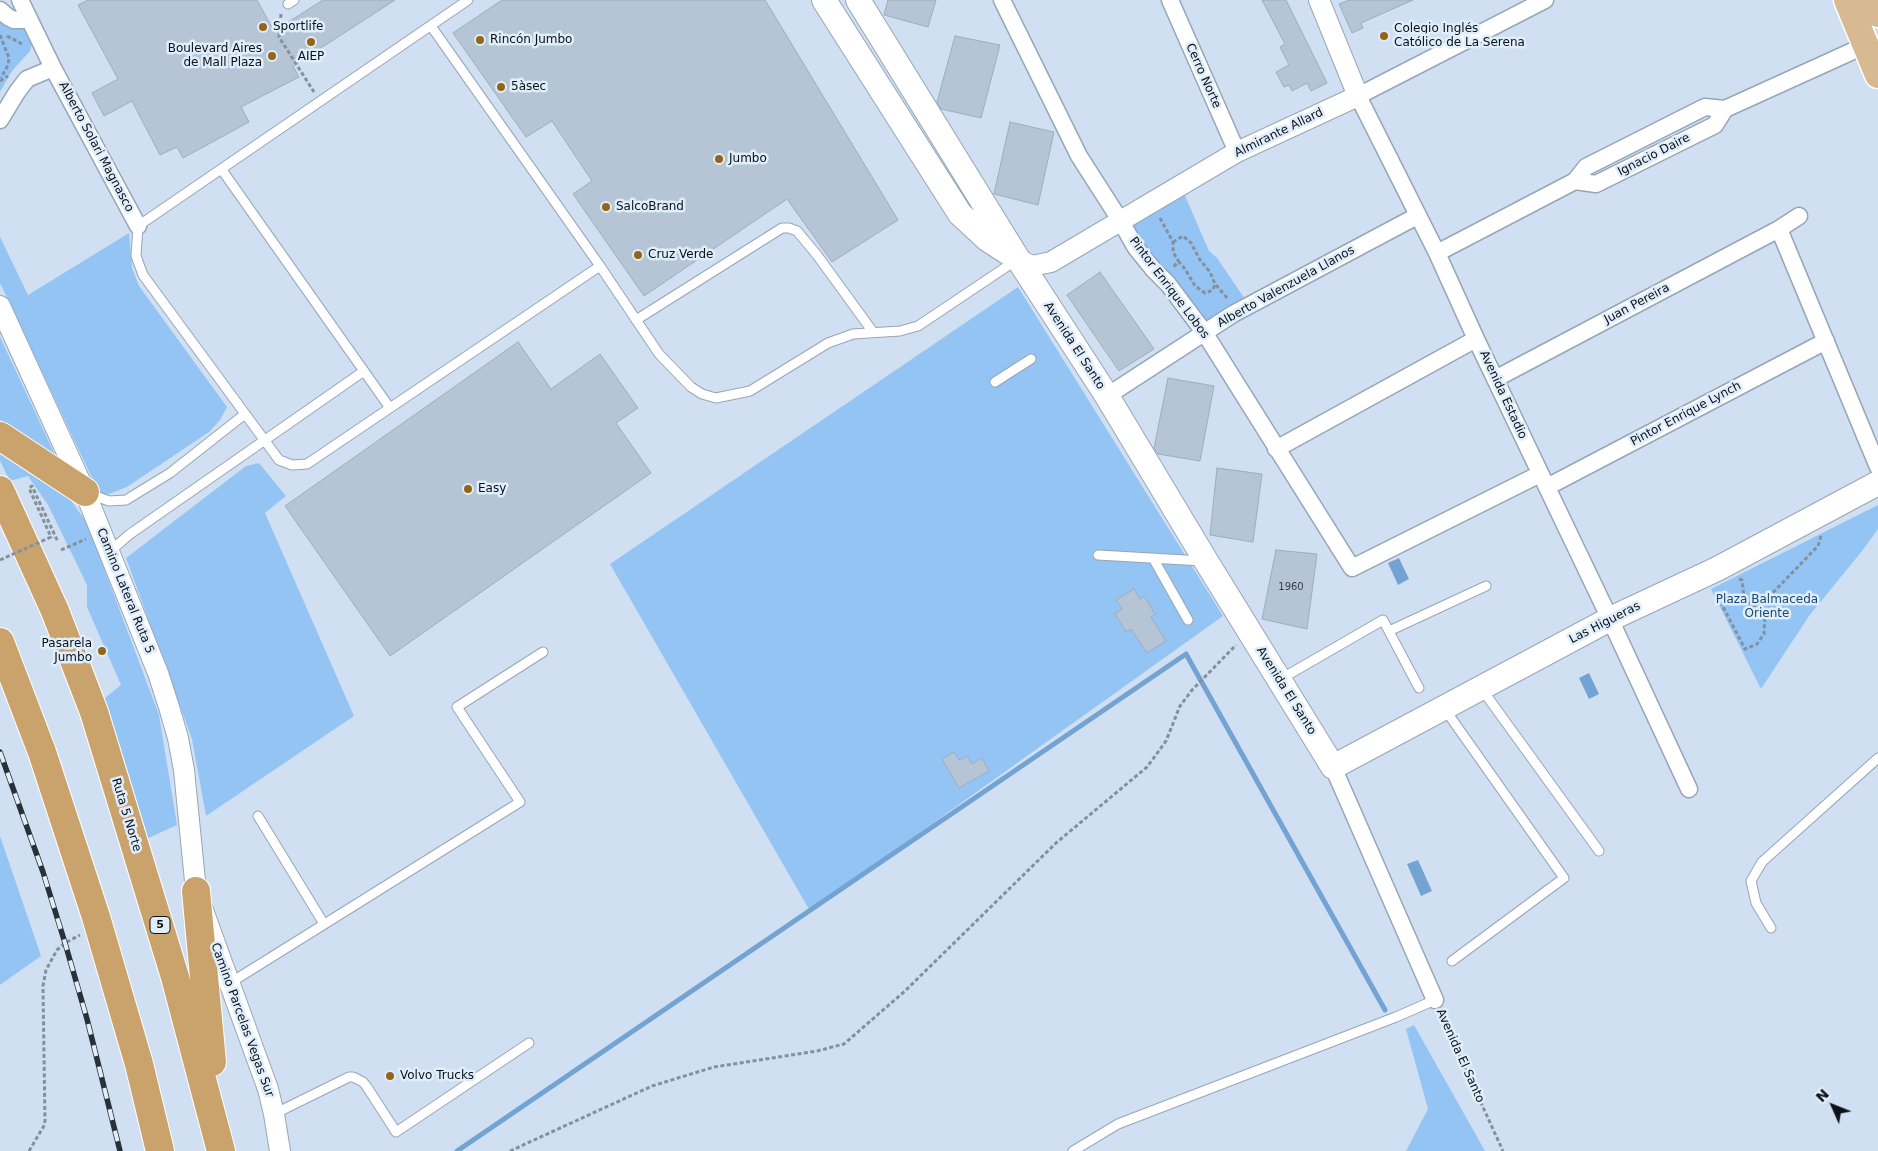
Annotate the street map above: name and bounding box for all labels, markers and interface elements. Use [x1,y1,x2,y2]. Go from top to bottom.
place label: Sportlife [273,20,323,34]
marker: Sportlife [257,21,269,33]
place label: Colegio Inglés Católico de La Serena [1394,22,1525,50]
marker: Colegio Inglés Católico de La Serena [1378,30,1390,42]
place label: Rincón Jumbo [490,33,572,47]
marker: Rincón Jumbo [474,34,486,46]
marker: AIEP [305,36,317,48]
street label: Cerro Norte [1182,41,1224,111]
place label: Boulevard Aires de Mall Plaza [168,42,262,70]
marker: Boulevard Aires de Mall Plaza [266,50,278,62]
place label: AIEP [298,50,324,64]
street label: Alberto Solari Magnasco [55,79,137,215]
place label: 5àsec [511,80,546,94]
marker: 5àsec [495,81,507,93]
street label: Almirante Allard [1232,105,1326,161]
street label: Ignacio Daire [1615,131,1693,179]
place label: Jumbo [729,152,767,166]
marker: Jumbo [713,153,725,165]
place label: SalcoBrand [616,200,684,214]
marker: SalcoBrand [600,201,612,213]
street label: Pintor Enrique Lobos [1126,234,1212,342]
street label: Alberto Valenzuela Llanos [1215,243,1357,331]
place label: Cruz Verde [648,248,713,262]
marker: Cruz Verde [632,249,644,261]
street label: Juan Pereira [1602,281,1672,327]
street label: Avenida El Santo [1040,300,1108,392]
street label: Avenida Estadio [1476,348,1530,442]
street label: Pintor Enrique Lynch [1628,379,1744,449]
place label: Easy [478,482,506,496]
marker: Easy [462,483,474,495]
street label: Camino Lateral Ruta 5 [93,526,157,656]
house number: 1960 [1278,581,1304,593]
park label: Plaza Balmaceda Oriente [1716,593,1818,621]
street label: Las Higueras [1567,599,1643,647]
place label: Pasarela Jumbo [42,637,92,665]
street label: Avenida El Santo [1253,644,1319,738]
marker: Pasarela Jumbo [96,645,108,657]
street label: Ruta 5 Norte [108,777,144,853]
road number: 5 [150,916,170,934]
street label: Camino Parcelas Vegas Sur [207,941,277,1099]
street label: Avenida El Santo [1433,1007,1487,1105]
place label: Volvo Trucks [400,1069,474,1083]
marker: Volvo Trucks [384,1070,396,1082]
north arrow [1808,1081,1858,1131]
text: N [1812,1086,1832,1105]

